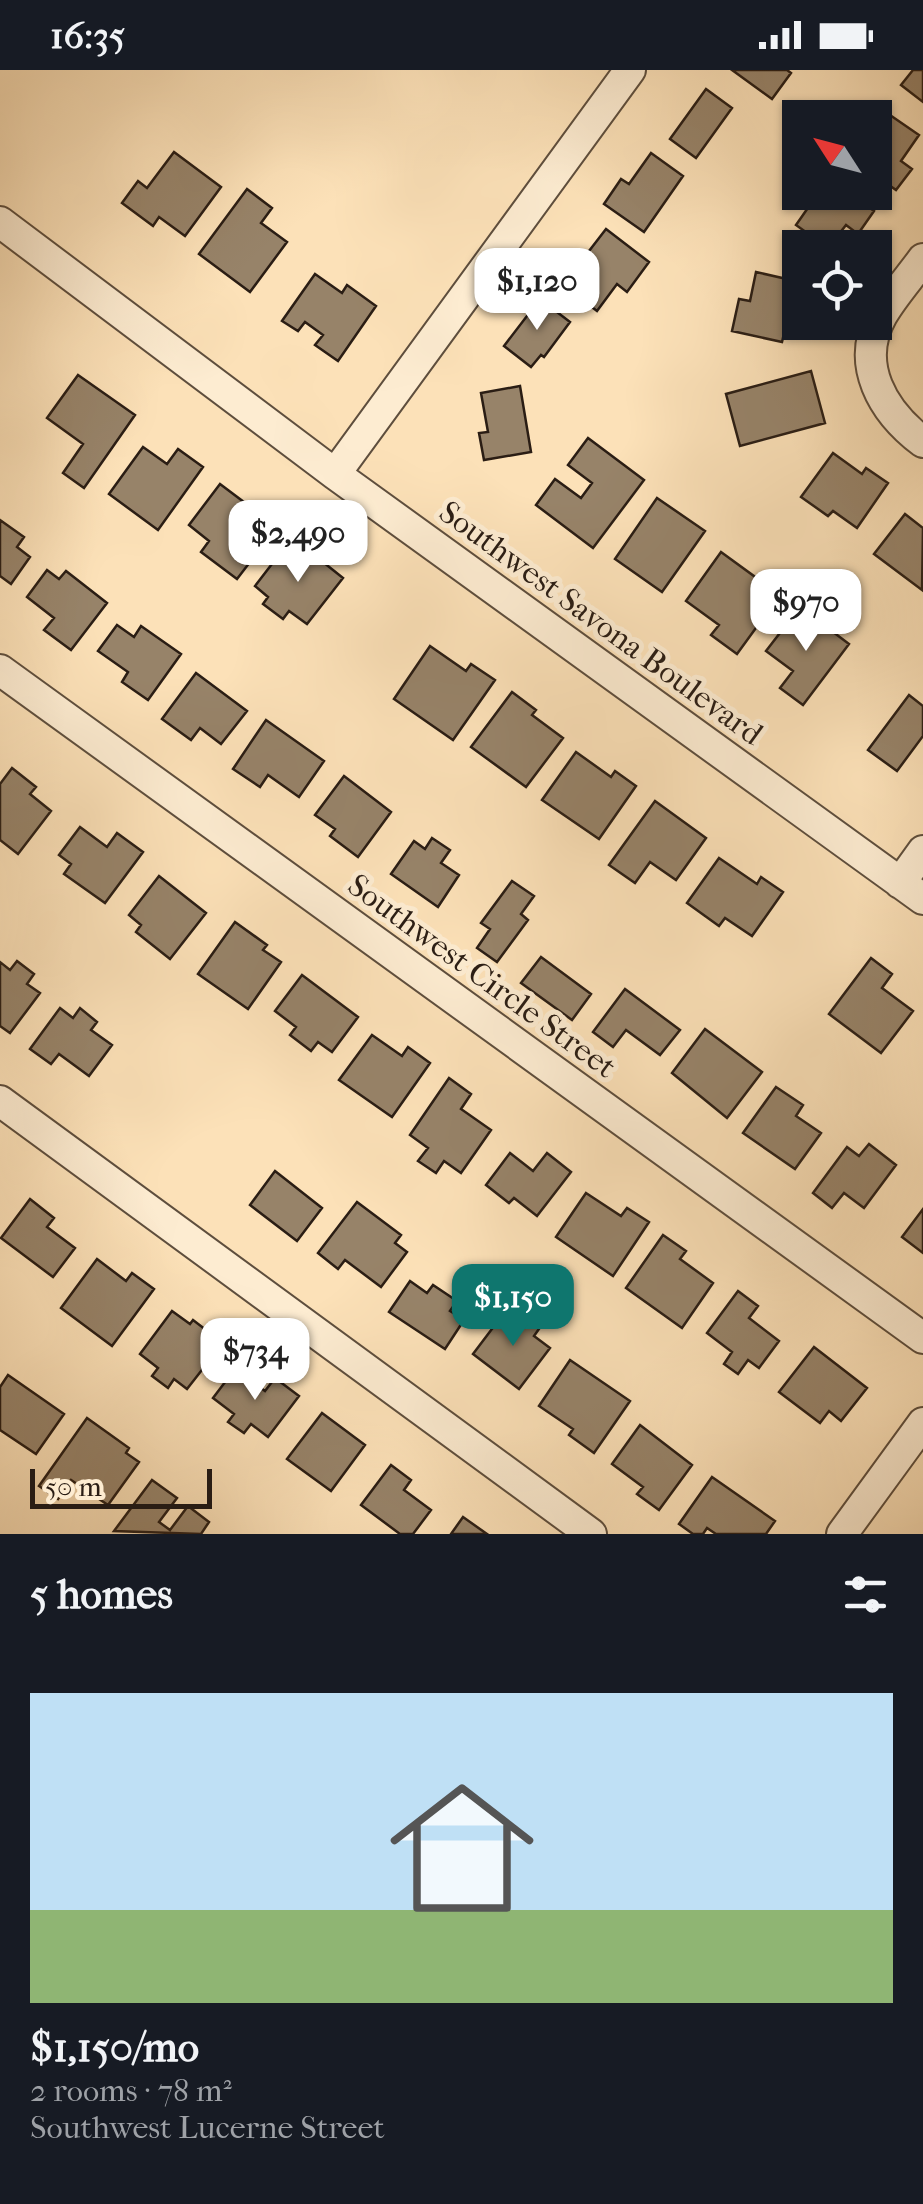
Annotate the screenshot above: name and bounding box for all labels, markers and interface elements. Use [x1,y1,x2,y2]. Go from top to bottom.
text: 16:35 [50,13,125,58]
north arrow [782,100,892,210]
map controls [782,100,892,340]
button: locate [782,230,892,340]
pin: $1,120 [456,248,618,333]
text: $1,120 [496,262,578,299]
street label: Southwest Savona Boulevard [432,493,770,753]
pin: $2,490 [217,500,379,585]
text: $2,490 [251,514,345,551]
pin: $970 [747,569,865,654]
text: $970 [772,583,840,620]
street label: Southwest Circle Street [341,866,624,1086]
pin: $1,150 [432,1264,594,1349]
text: $1,150 [474,1278,552,1315]
pin: $734 [196,1318,314,1403]
text: $734 [222,1332,288,1369]
scale bar [30,1464,212,1508]
text: 50 m [45,1470,102,1503]
icon: filters [838,1567,893,1622]
text: 5 homes [30,1570,173,1619]
icon: home [372,1758,552,1938]
text: $1,150/mo [30,2023,199,2072]
text: 2 rooms · 78 m² [30,2072,232,2109]
text: Southwest Lucerne Street [30,2109,385,2146]

